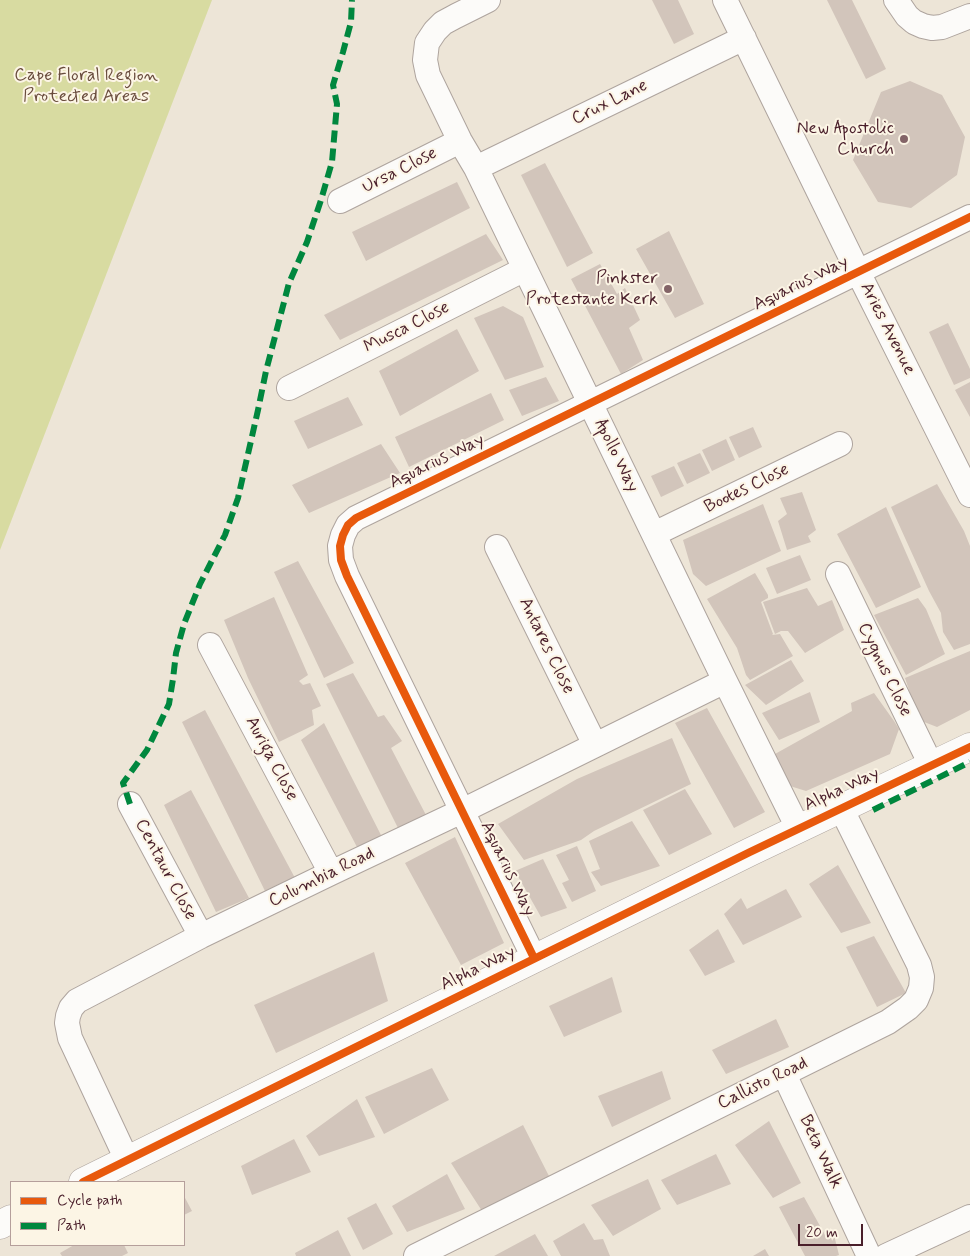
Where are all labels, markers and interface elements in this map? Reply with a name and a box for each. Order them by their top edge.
park label: Cape Floral Region Protected Areas [14,65,158,108]
street label: Crux Lane [569,75,651,131]
place label: New Apostolic Church [797,118,894,160]
marker: New Apostolic Church [898,133,910,145]
street label: Ursa Close [359,143,441,199]
street label: Aquarius Way [750,252,852,316]
place label: Pinkster Protestante Kerk [526,268,658,310]
street label: Aries Avenue [855,279,919,379]
marker: Pinkster Protestante Kerk [662,283,674,295]
street label: Musca Close [361,297,453,359]
street label: Apollo Way [589,416,643,496]
street label: Aquarius Way [386,430,488,494]
street label: Bootes Close [701,459,793,519]
street label: Antares Close [513,594,579,698]
street label: Cygnus Close [852,620,916,720]
street label: Auriga Close [240,713,302,805]
street label: Alpha Way [801,763,883,817]
street label: Centaur Close [129,816,201,924]
street label: Aquarius Way [475,818,539,920]
street label: Columbia Road [266,843,378,913]
street label: Alpha Way [437,942,519,996]
street label: Callisto Road [714,1053,812,1115]
street label: Beta Walk [794,1112,846,1192]
legend [10,1181,185,1246]
text: Cycle path [57,1191,122,1211]
scale bar [800,1214,865,1246]
text: Path [57,1216,86,1236]
text: 20 m [806,1223,838,1243]

